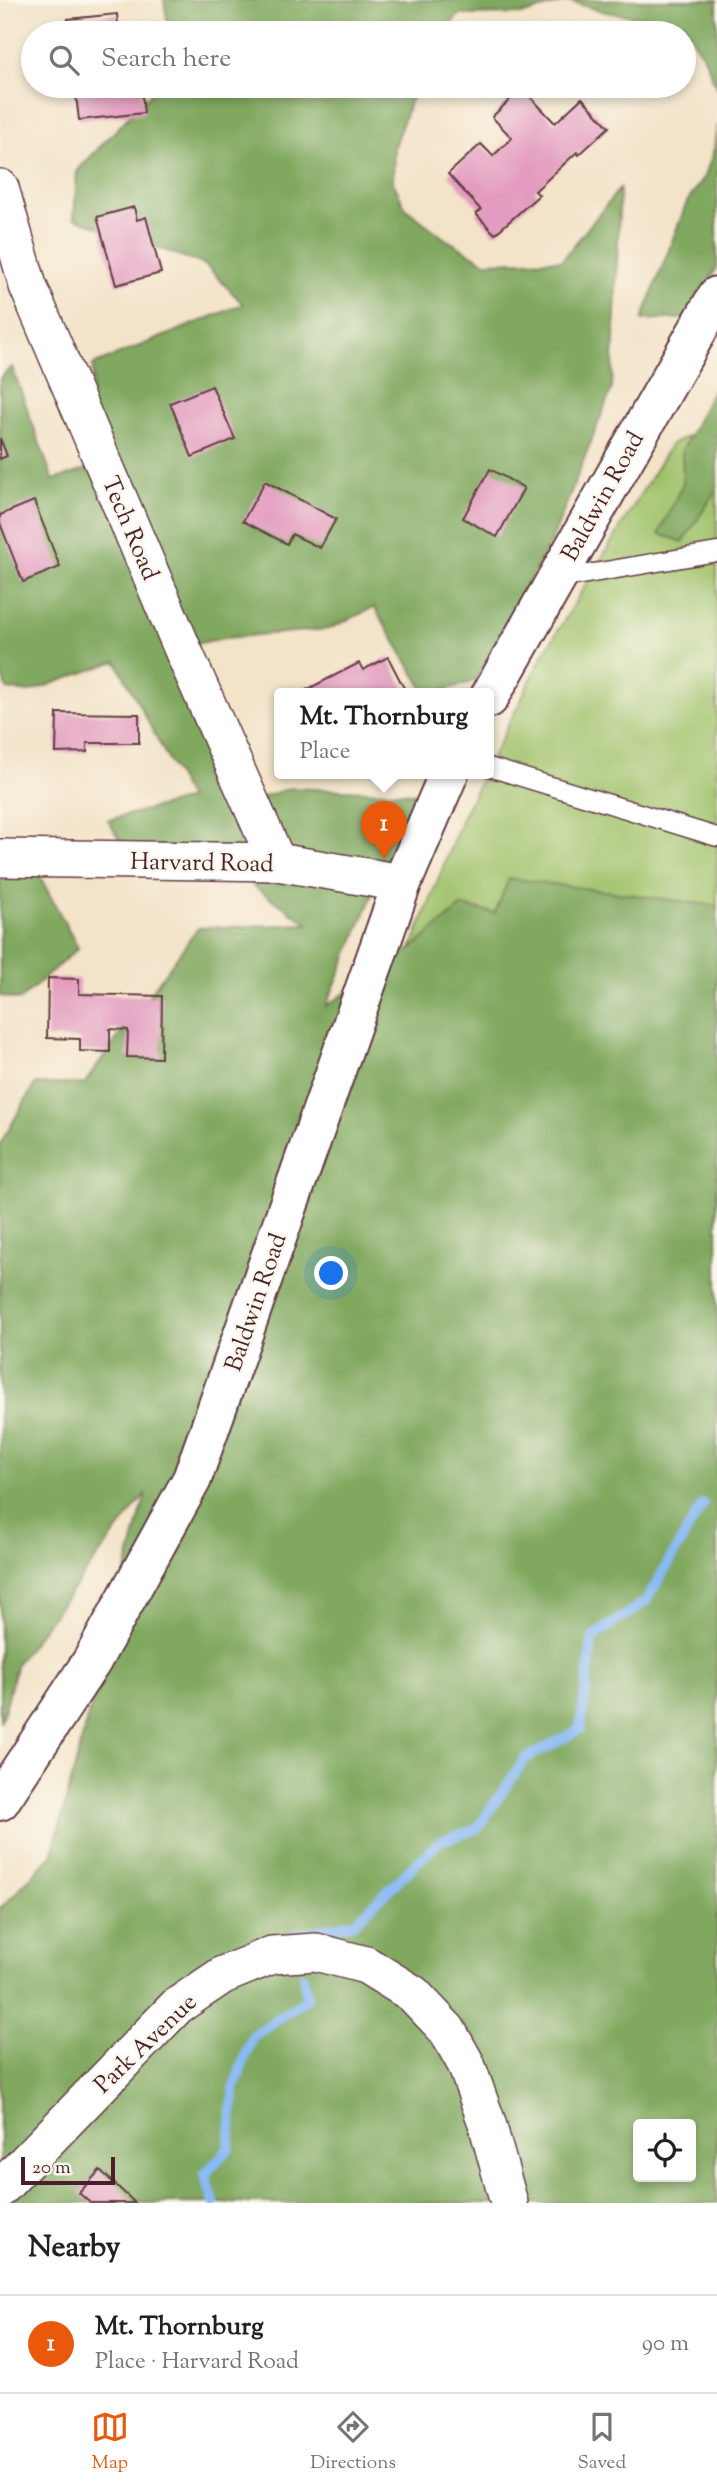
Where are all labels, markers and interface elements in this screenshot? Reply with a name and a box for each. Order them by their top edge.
search box [21,21,696,98]
icon: search [45,41,83,79]
text: Search here [101,41,231,78]
street label: Baldwin Road [554,425,654,568]
street label: Tech Road [92,472,166,586]
popup [274,688,494,779]
text: Mt. Thornburg [300,699,468,736]
text: Place [300,736,350,769]
pin: 1 [361,801,407,859]
street label: Harvard Road [130,846,274,882]
street label: Baldwin Road [217,1229,297,1376]
your location [314,1256,348,1290]
street label: Park Avenue [87,1987,205,2102]
map controls [633,2119,696,2182]
button: locate [633,2119,696,2182]
scale bar [21,2154,116,2186]
text: 20 m [32,2155,71,2182]
text: Nearby [28,2227,120,2270]
text: Mt. Thornburg [95,2309,264,2346]
text: 1 [47,2328,55,2361]
text: 90 m [642,2328,689,2361]
text: Place · Harvard Road [95,2346,299,2379]
tab: Map [91,2408,129,2477]
tab: Directions [310,2408,396,2477]
tab: Saved [577,2408,626,2477]

